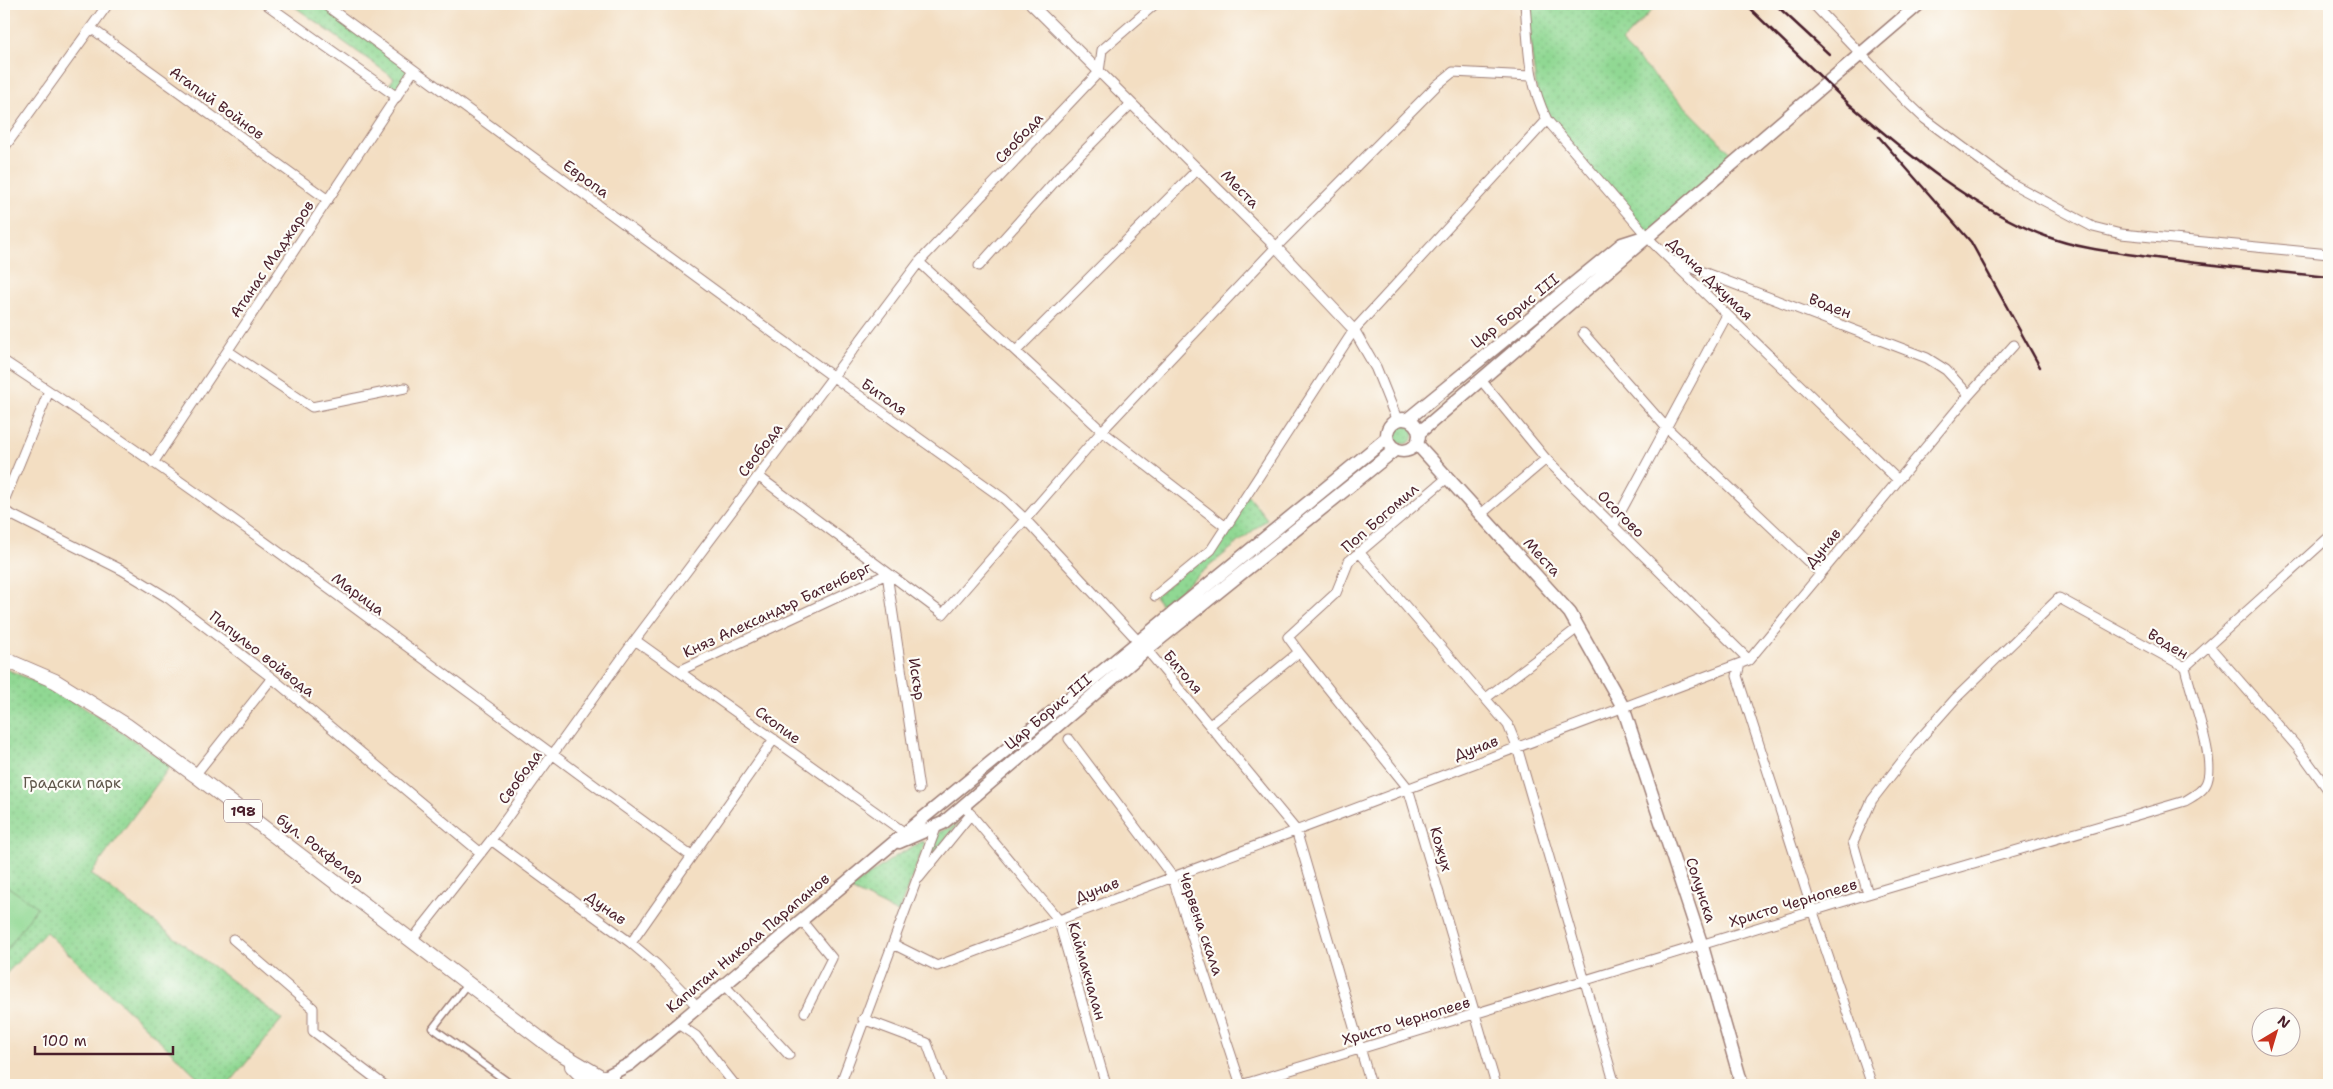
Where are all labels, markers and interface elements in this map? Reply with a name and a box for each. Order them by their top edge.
street label: Агапий Войнов [166,62,268,144]
street label: Свобода [990,108,1048,168]
street label: Европа [559,155,614,203]
street label: Места [1216,165,1264,213]
street label: Атанас Маджаров [225,196,319,321]
street label: Долна Джумая [1663,233,1757,325]
street label: Цар Борис III [1467,269,1563,353]
street label: Воден [1806,289,1854,323]
street label: Битоля [857,374,911,420]
street label: Свобода [733,419,787,481]
street label: Поп Богомил [1337,478,1423,557]
street label: Осогово [1593,486,1649,542]
street label: Дунав [1801,524,1845,572]
street label: Места [1519,533,1566,581]
street label: Княз Александър Батенберг [680,557,875,663]
street label: Марица [328,568,389,620]
street label: Папульо войвода [205,607,319,702]
street label: Воден [2144,624,2192,664]
street label: Битоля [1159,646,1207,698]
street label: Искър [904,656,930,702]
street label: Цар Борис III [1000,670,1096,754]
street label: Скопие [751,702,805,748]
street label: Дунав [1451,731,1501,765]
street label: Свобода [494,745,547,808]
park label: Градски парк [23,773,121,793]
road number: 198 [224,799,262,822]
street label: бул. Рокфелер [272,809,368,889]
street label: Кожух [1425,824,1457,874]
street label: Солунска [1681,855,1721,926]
street label: Капитан Никола Парапанов [662,869,834,1017]
street label: Червена скала [1174,870,1228,979]
street label: Дунав [1072,872,1122,908]
street label: Христо Чернопеев [1727,874,1860,932]
street label: Дунав [582,886,630,930]
street label: Каймакчалан [1063,920,1111,1022]
street label: Христо Чернопеев [1340,992,1473,1050]
north arrow [2250,1006,2300,1056]
text: N [2274,1011,2294,1032]
scale bar [35,1024,172,1056]
text: 100 m [42,1031,87,1051]

